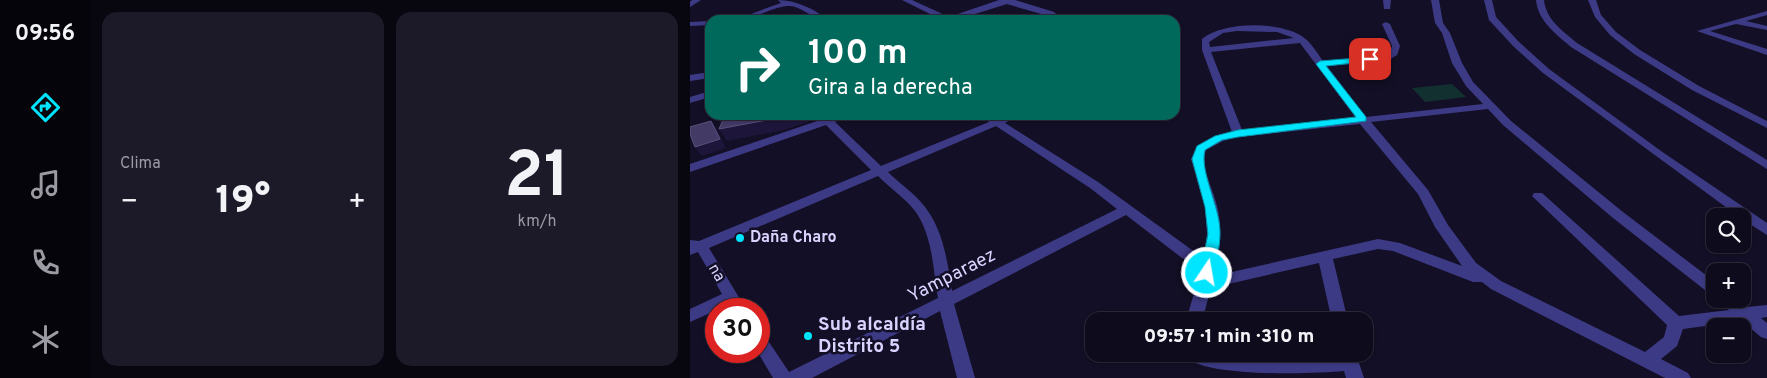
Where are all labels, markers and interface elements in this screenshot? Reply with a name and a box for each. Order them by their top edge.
text: 09:56 [15,21,75,48]
text: 100 m [808,32,908,76]
icon: right [725,35,790,100]
pin [1349,38,1391,80]
icon: arrive [1356,45,1384,73]
text: Gira a la derecha [808,75,973,102]
icon: directions [28,90,63,125]
text: 21 [504,138,570,220]
text: Clima [120,154,161,174]
icon: music [28,167,63,202]
text: 19° [215,178,271,227]
text: − [120,185,138,221]
text: + [348,185,366,221]
map controls [1706,208,1751,363]
button: search [1706,208,1751,253]
text: km/h [518,212,556,232]
place label: Daña Charo [750,228,837,248]
marker: Daña Charo [734,232,746,244]
street label: Yamparaez [904,244,1000,308]
icon: phone [28,245,63,280]
position arrow [1180,246,1232,298]
street label: na [703,260,729,286]
button: + [1706,263,1751,308]
speed limit sign: 30 [705,298,770,363]
place label: Sub alcaldía Distrito 5 [818,313,926,359]
button: − [1706,318,1751,363]
icon: climate [28,322,63,357]
text: 09:57 · 1 min · 310 m [1144,325,1314,349]
marker: Sub alcaldía Distrito 5 [802,330,814,342]

